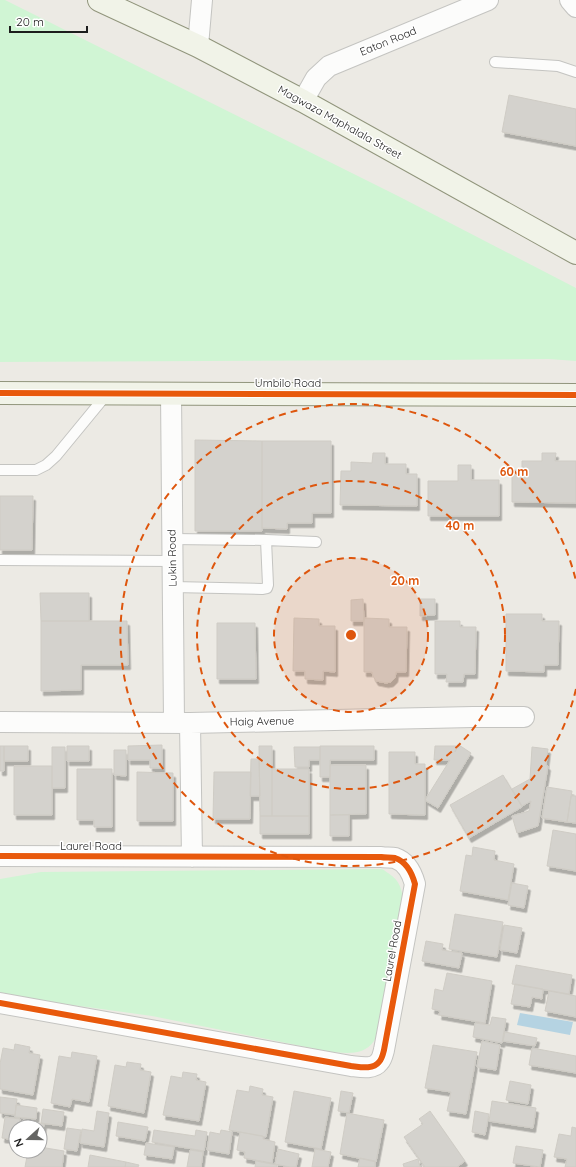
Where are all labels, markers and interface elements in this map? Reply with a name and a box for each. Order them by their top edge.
scale bar [10,8,87,34]
text: 20 m [16,14,44,29]
street label: Eaton Road [358,23,418,59]
street label: Magwaza Maphalala Street [276,82,405,162]
street label: Umbilo Road [255,376,321,390]
text: 60 m [500,464,528,479]
text: 40 m [446,518,474,533]
street label: Lukin Road [165,529,179,587]
text: 20 m [391,573,419,588]
centre of rings [344,628,358,642]
street label: Haig Avenue [230,713,294,729]
street label: Laurel Road [60,839,122,853]
street label: Laurel Road [380,919,404,983]
north arrow [8,1119,48,1159]
text: N [11,1136,27,1149]

